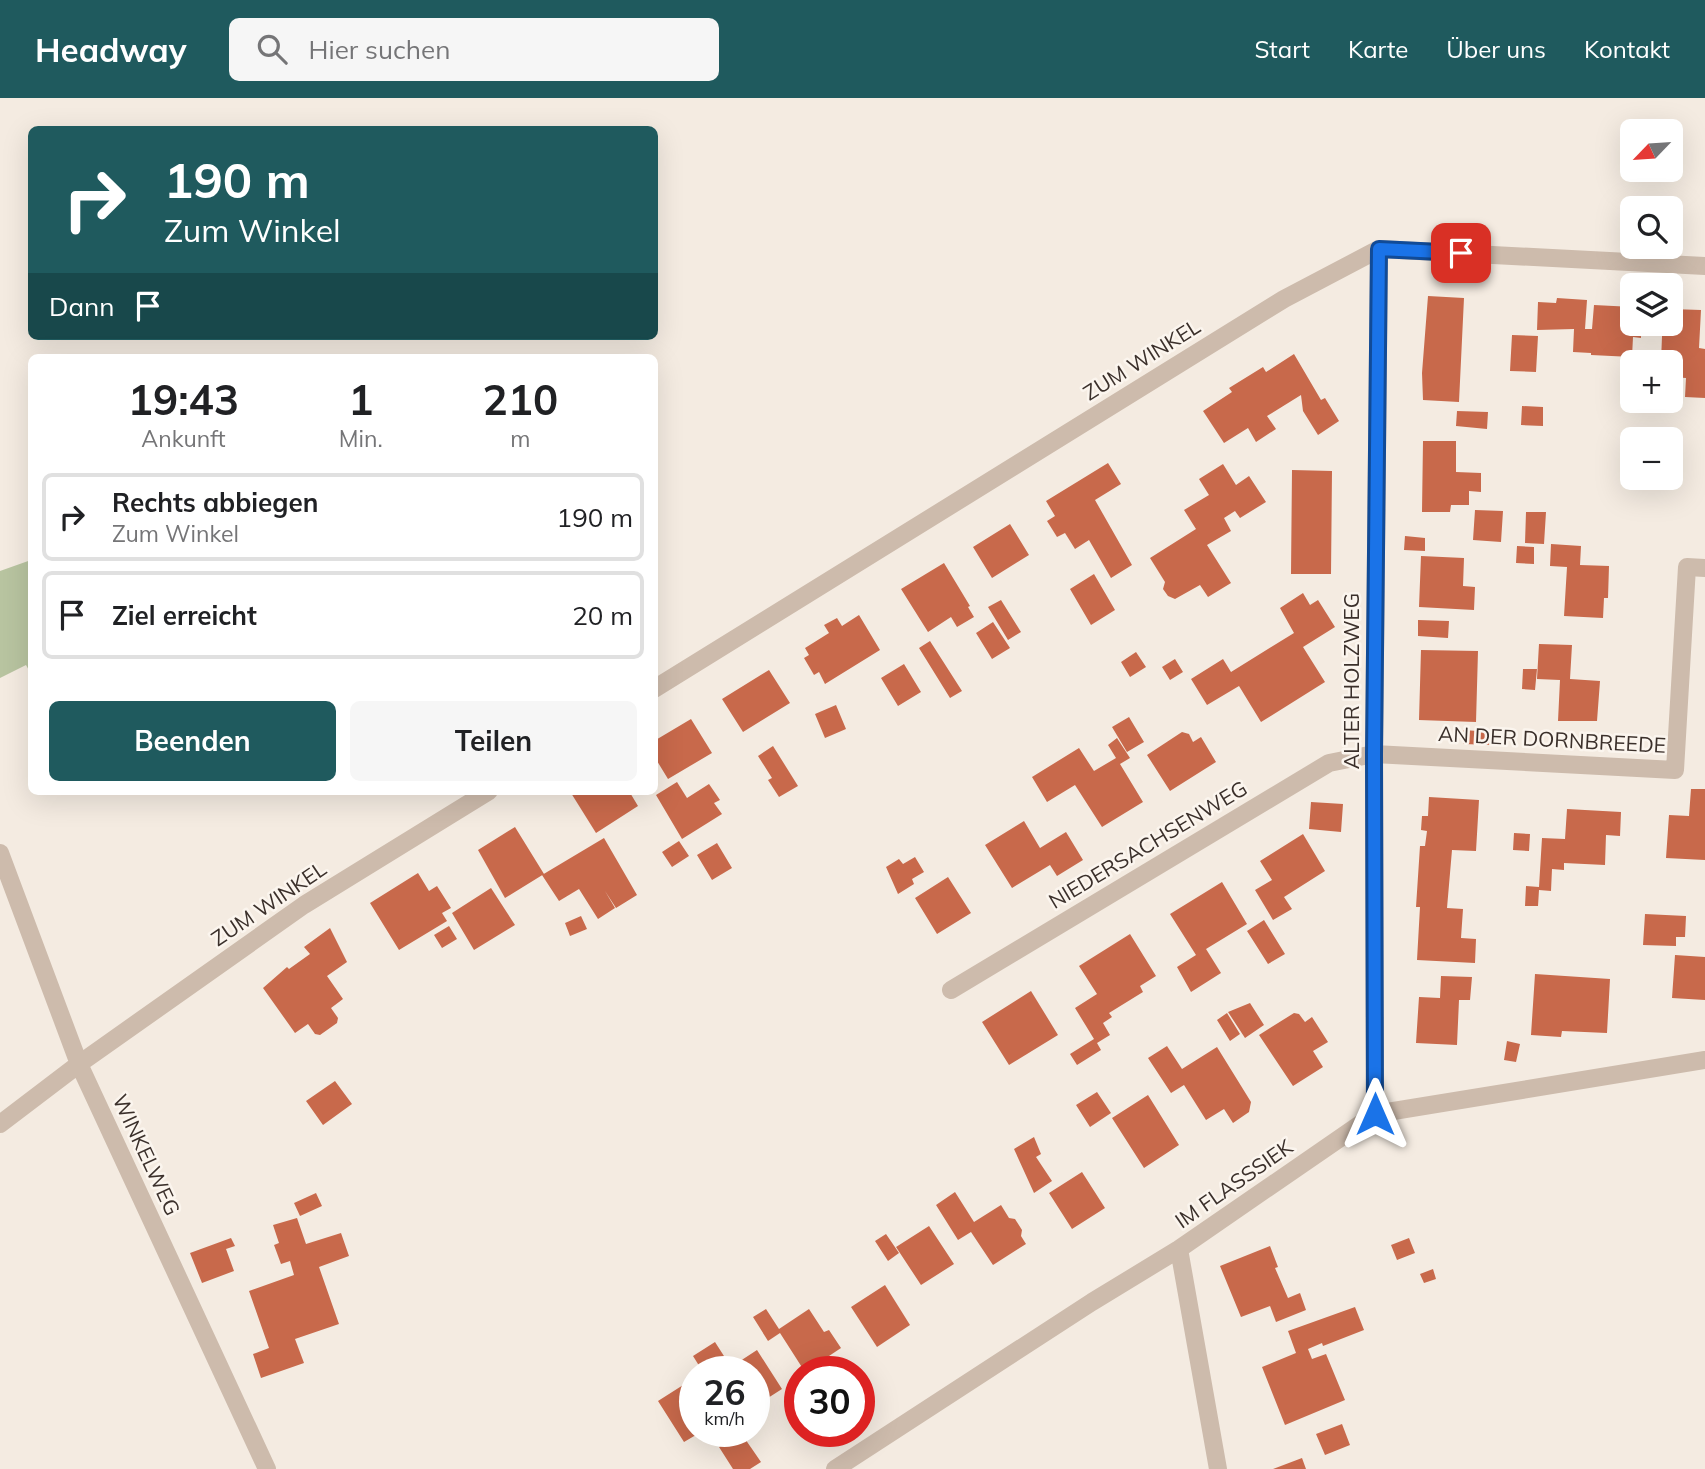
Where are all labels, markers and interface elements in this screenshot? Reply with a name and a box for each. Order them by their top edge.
search box [229,18,719,81]
text: Headway [35,29,187,70]
icon: search [253,30,291,68]
text: Hier suchen [309,33,450,66]
text: Start [1254,34,1310,64]
text: Karte [1348,34,1408,64]
text: Über uns [1446,34,1546,64]
text: Kontakt [1584,34,1670,64]
north arrow [1620,119,1684,182]
map controls [1620,119,1683,490]
text: 190 m [164,149,310,210]
icon: right [49,154,140,245]
button: search [1620,196,1683,259]
text: Zum Winkel [164,210,341,250]
pin [1431,223,1491,283]
icon: arrive [1442,234,1480,272]
button: layers [1620,273,1683,336]
icon: arrive [129,287,167,325]
text: Dann [49,290,115,323]
street label: ZUM WINKEL [1078,313,1205,405]
button: + [1620,350,1683,413]
text: 19:43 [128,373,239,426]
text: 1 [348,373,373,426]
text: 210 [483,373,558,426]
text: Ankunft [141,424,226,453]
text: Min. [339,424,383,453]
text: m [510,424,530,453]
button: − [1620,427,1683,490]
text: Rechts abbiegen [112,486,318,519]
icon: right [53,498,91,536]
text: 190 m [557,501,633,534]
text: Zum Winkel [112,519,239,548]
street label: ALTER HOLZWEG [1338,593,1364,769]
icon: arrive [53,596,91,634]
text: Ziel erreicht [112,599,257,632]
text: 20 m [572,599,633,632]
button: Beenden [49,701,336,781]
button: Teilen [350,701,637,781]
street label: AN DER DORNBREEDE [1437,720,1667,758]
street label: NIEDERSACHSENWEG [1044,775,1251,914]
street label: ZUM WINKEL [206,855,331,951]
position arrow [1338,1077,1412,1151]
street label: WINKELWEG [108,1090,186,1219]
street label: IM FLASSSIEK [1170,1133,1298,1233]
speed limit sign: 30 [784,1356,875,1447]
text: 26 [703,1370,746,1414]
text: km/h [704,1407,745,1430]

